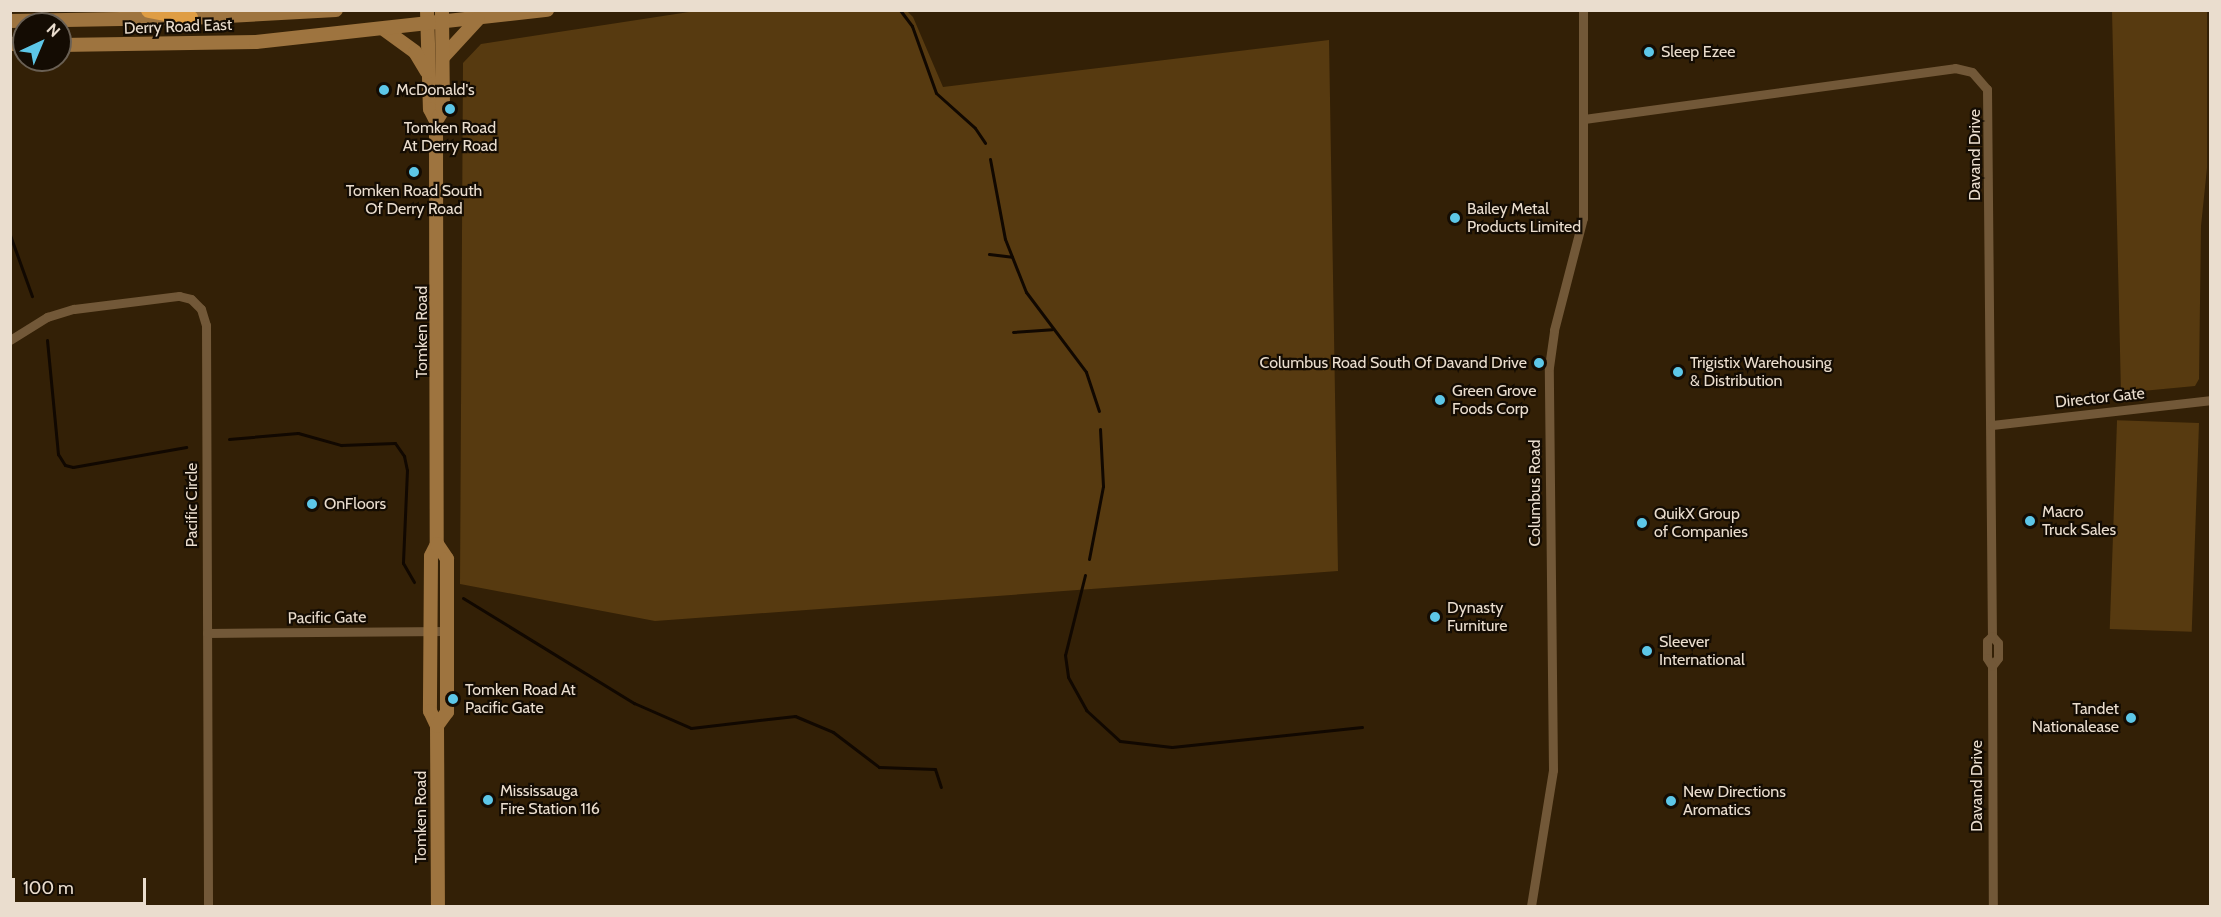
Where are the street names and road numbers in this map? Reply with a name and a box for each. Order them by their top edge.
street label: Derry Road East [124,16,232,38]
street label: Davand Drive [1965,109,1985,201]
street label: Tomken Road [412,286,432,378]
street label: Director Gate [2054,384,2146,412]
street label: Columbus Road [1525,440,1545,546]
street label: Pacific Circle [182,463,202,547]
street label: Pacific Gate [288,608,366,628]
street label: Davand Drive [1967,740,1987,832]
street label: Tomken Road [411,771,431,863]

